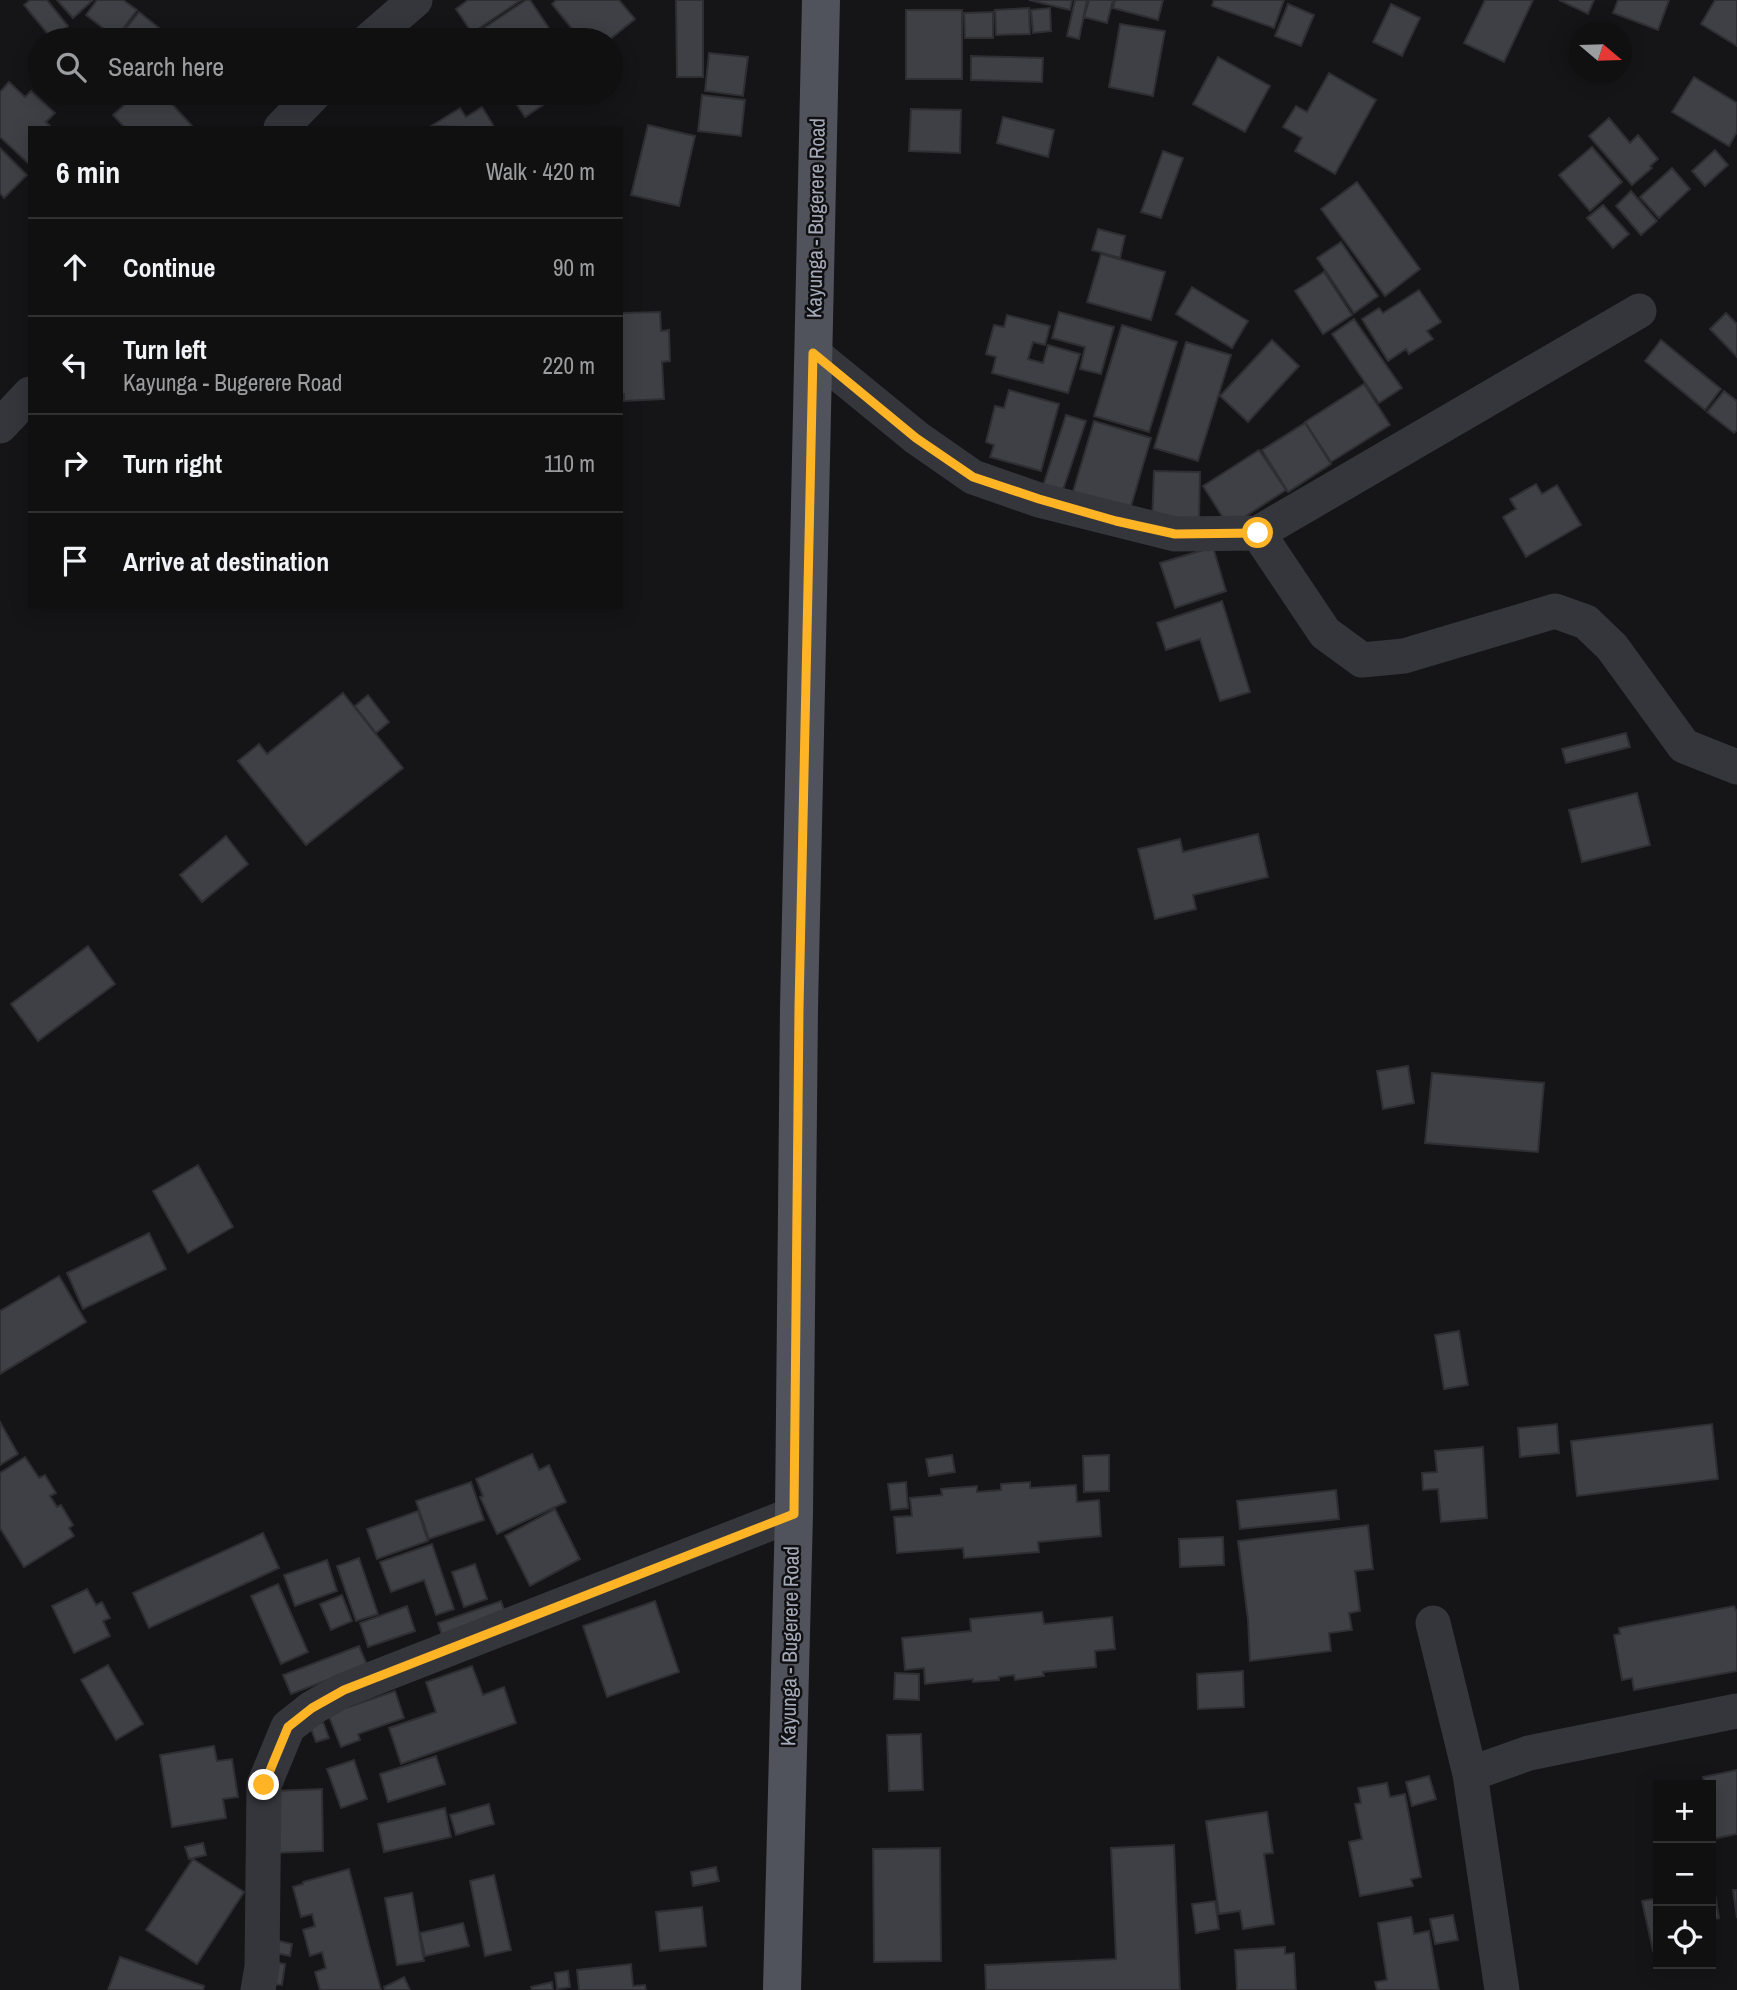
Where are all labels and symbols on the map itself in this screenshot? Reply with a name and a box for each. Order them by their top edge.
north arrow [1569,21,1632,84]
street label: Kayunga - Bugerere Road [799,118,832,318]
route start [1242,517,1273,548]
street label: Kayunga - Bugerere Road [773,1546,806,1746]
route end [248,1769,279,1800]

